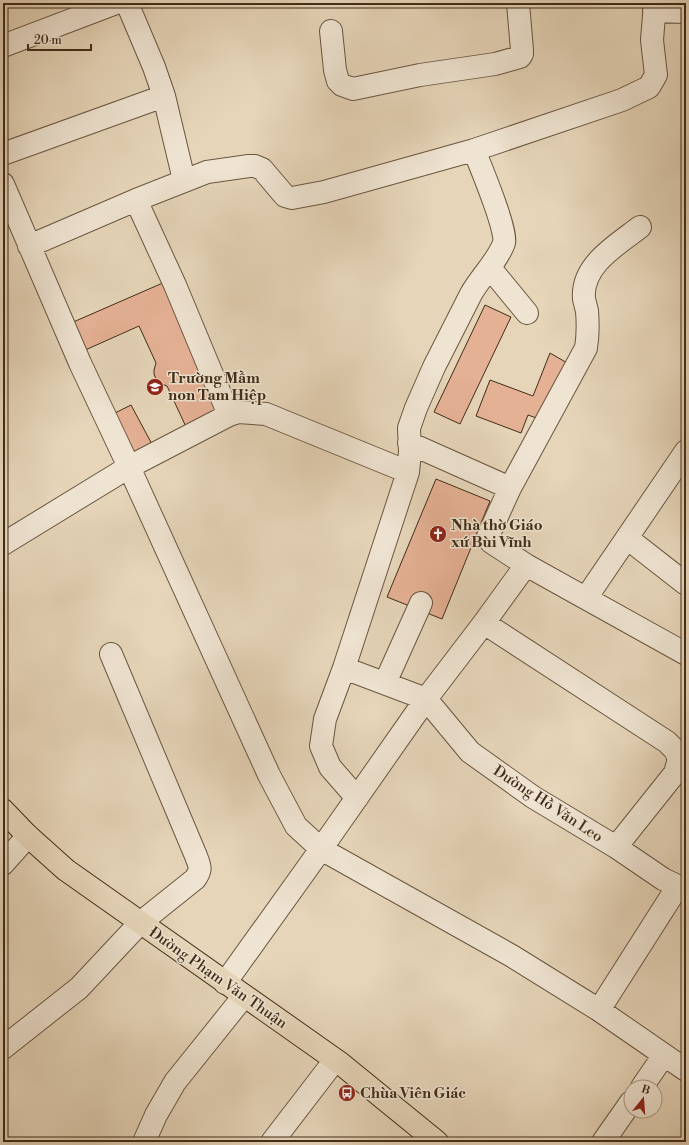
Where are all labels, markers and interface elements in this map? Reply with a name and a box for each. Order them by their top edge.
scale bar [28,26,91,52]
text: 20 m [34,33,62,48]
place label: Trường Mầm non Tam Hiệp [168,369,266,405]
school or university icon: Trường Mầm non Tam Hiệp [145,377,165,397]
place label: Nhà thờ Giáo xứ Bùi Vĩnh [451,516,543,552]
church icon: Nhà thờ Giáo xứ Bùi Vĩnh [428,524,448,544]
street label: Đường Hồ Văn Leo [490,761,606,847]
street label: Đường Phạm Văn Thuận [145,923,291,1033]
north arrow [623,1079,663,1119]
text: B [640,1082,652,1098]
bus stop icon: Chùa Viên Giác [337,1083,357,1103]
place label: Chùa Viên Giác [360,1084,466,1103]

